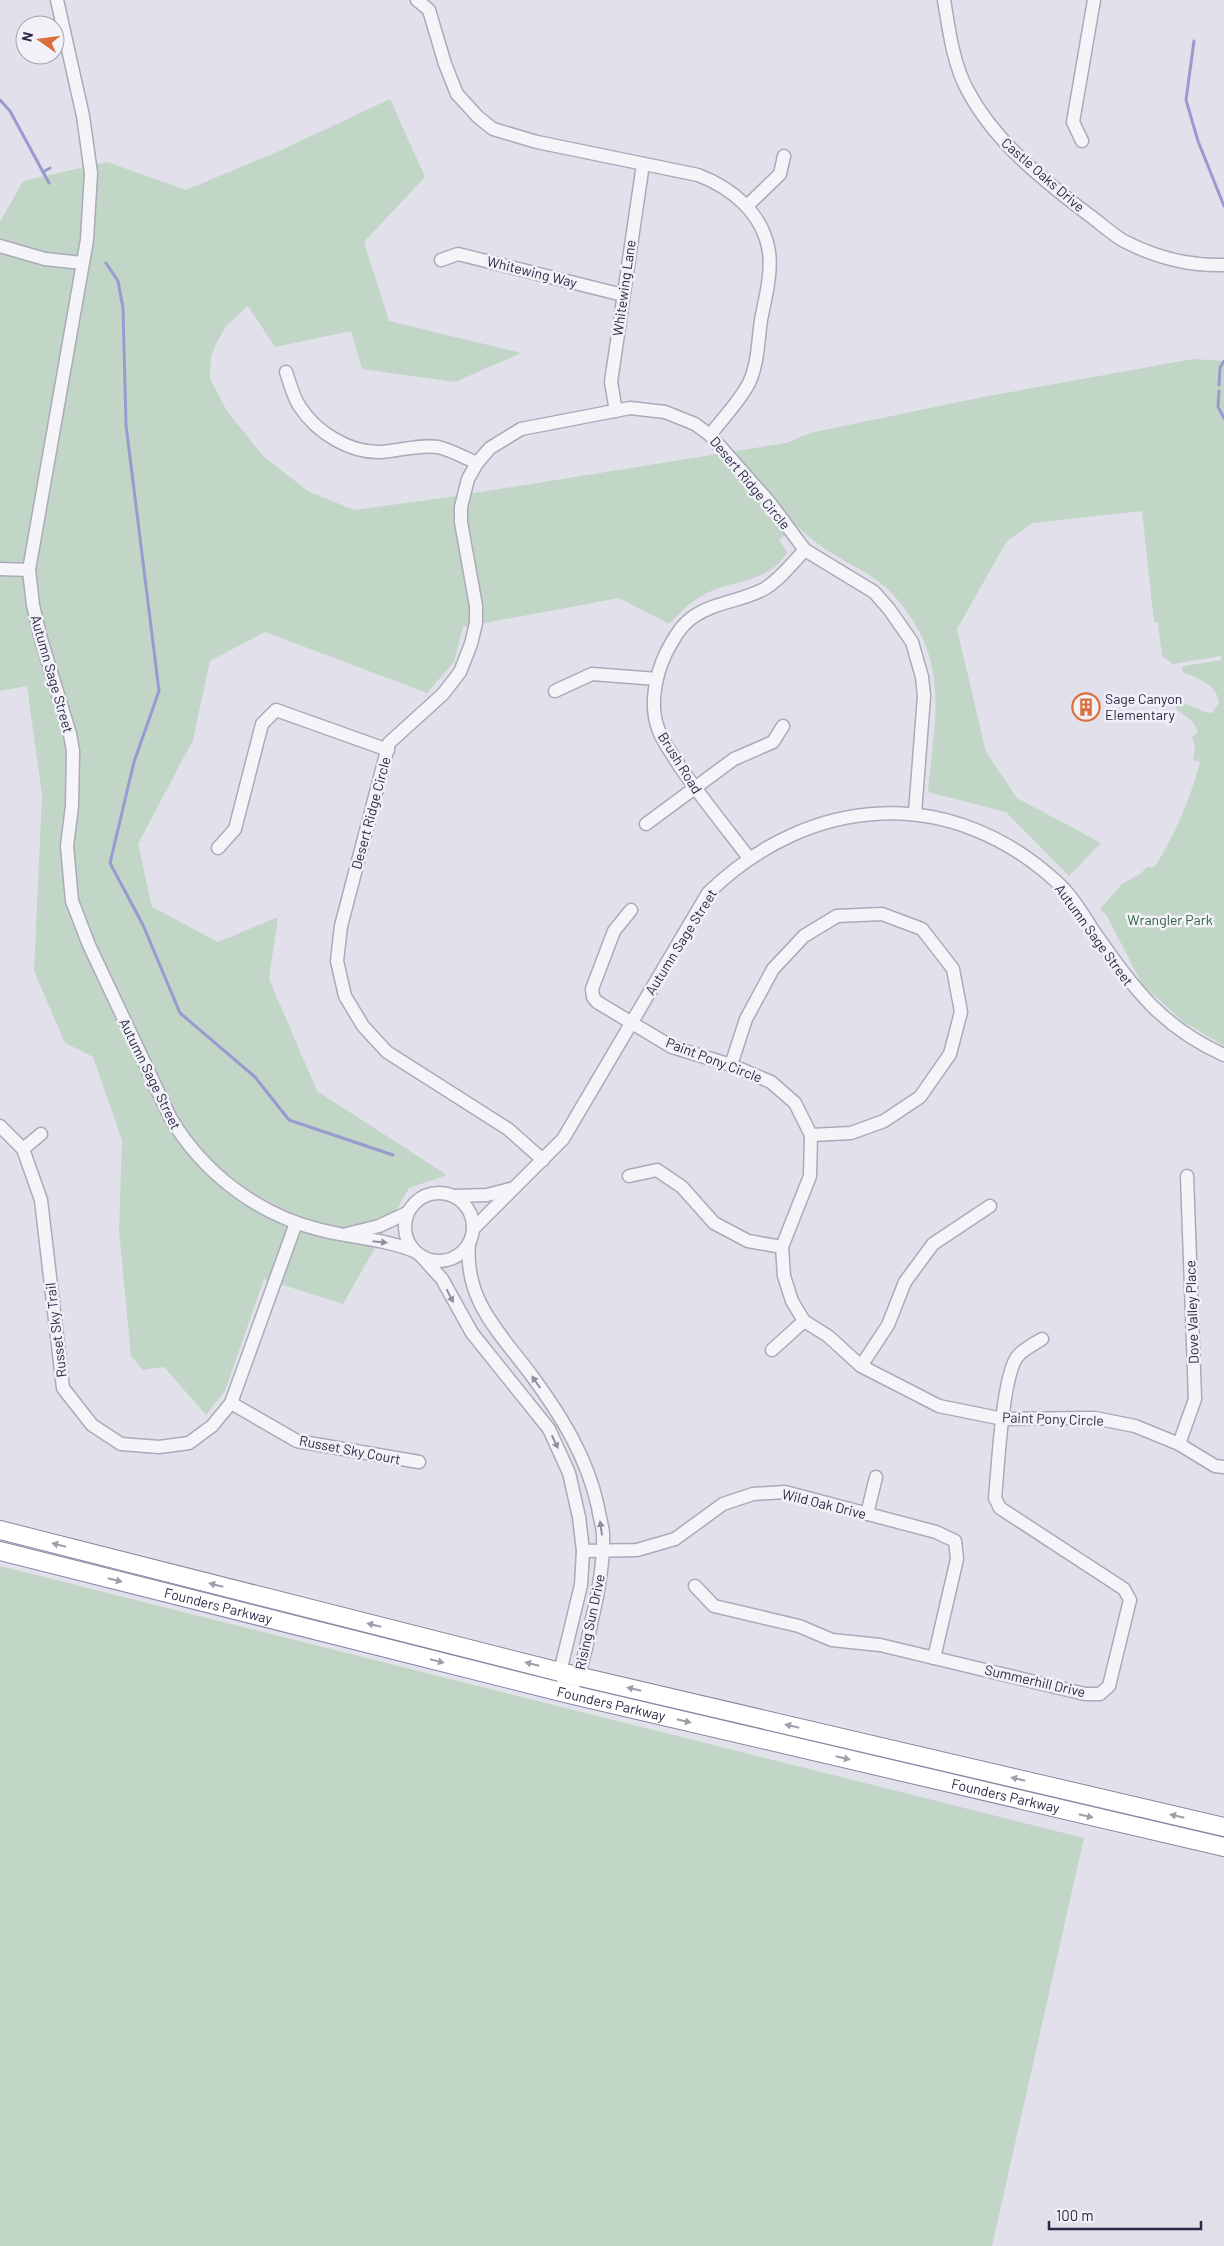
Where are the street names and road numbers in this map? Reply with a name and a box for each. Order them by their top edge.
street label: Castle Oaks Drive [998,134,1088,215]
street label: Whitewing Lane [608,239,639,337]
street label: Whitewing Way [485,252,579,291]
street label: Desert Ridge Circle [707,433,794,533]
street label: Autumn Sage Street [28,613,77,735]
street label: Brush Road [655,729,706,797]
street label: Desert Ridge Circle [347,755,394,871]
street label: Autumn Sage Street [1052,880,1137,989]
street label: Autumn Sage Street [641,886,720,998]
street label: Autumn Sage Street [116,1015,185,1132]
street label: Paint Pony Circle [664,1033,765,1086]
street label: Dove Valley Place [1181,1260,1202,1364]
street label: Russet Sky Trail [41,1282,70,1378]
street label: Paint Pony Circle [1002,1408,1104,1429]
street label: Russet Sky Court [298,1431,402,1468]
street label: Wild Oak Drive [780,1485,868,1522]
street label: Rising Sun Drive [571,1572,608,1671]
street label: Founders Parkway [163,1584,275,1627]
street label: Summerhill Drive [983,1661,1087,1700]
street label: Founders Parkway [555,1682,668,1724]
street label: Founders Parkway [950,1775,1062,1816]

